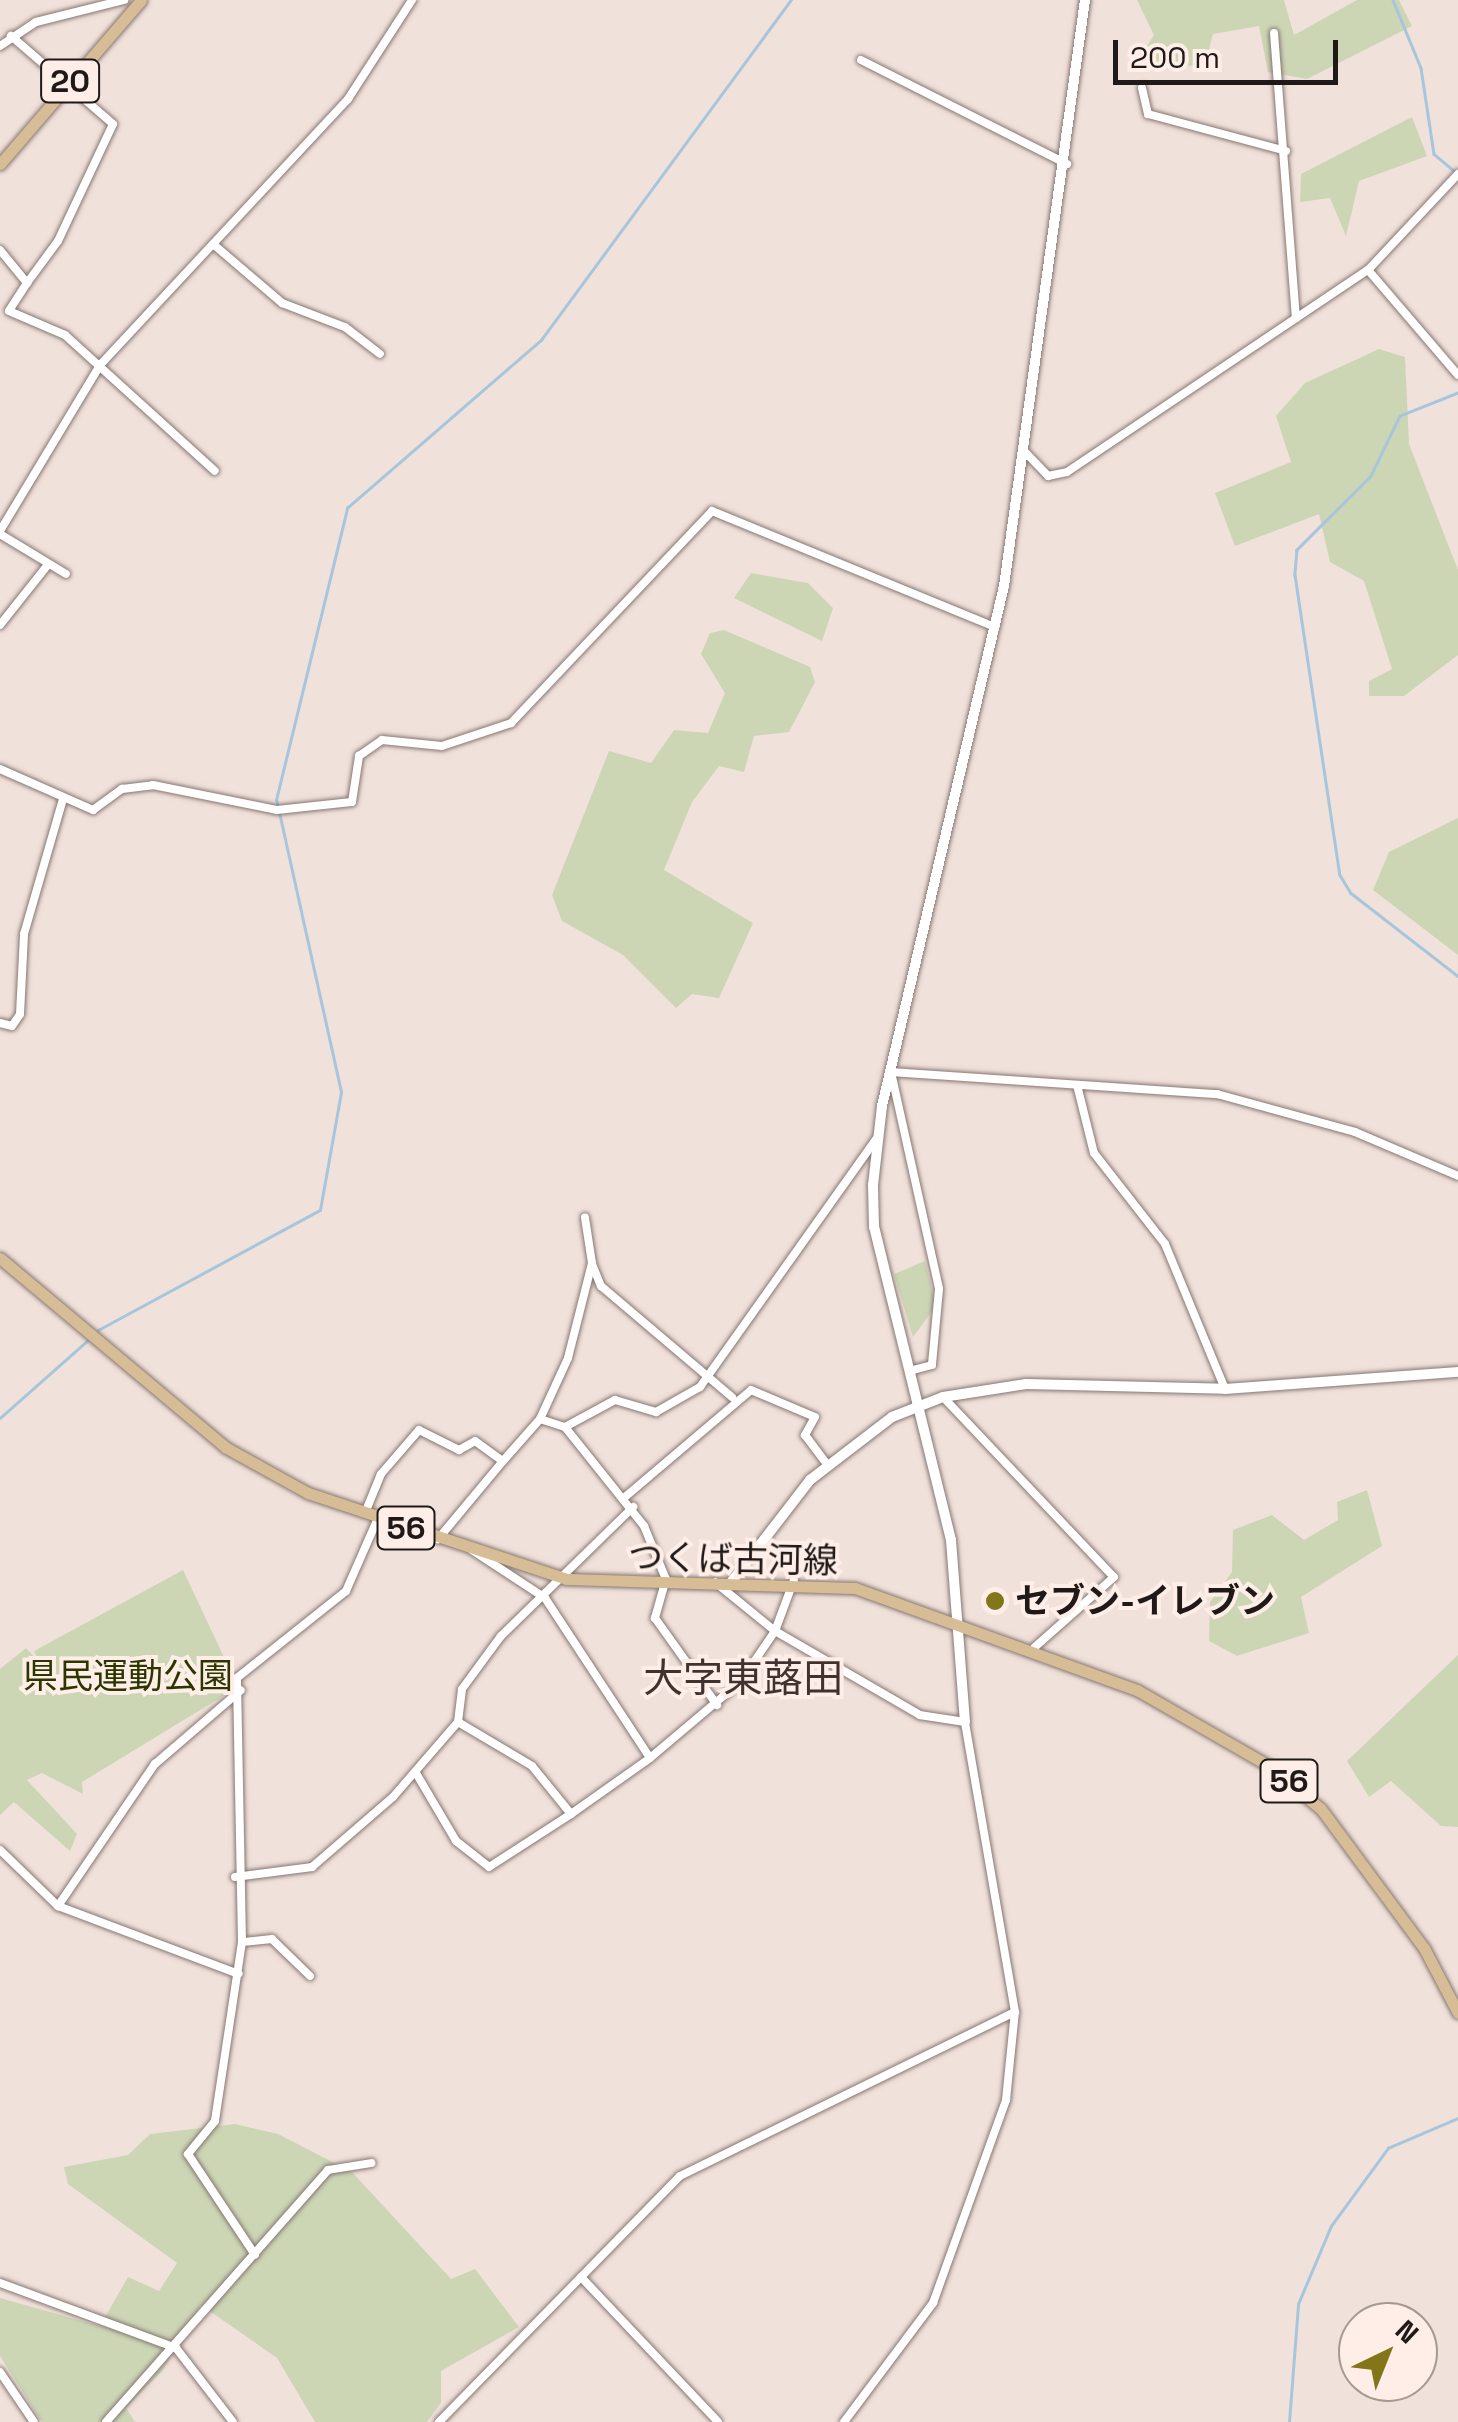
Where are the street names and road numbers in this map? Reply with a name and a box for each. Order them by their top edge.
road number: 20 [40,54,100,108]
road number: 56 [376,1501,436,1555]
street label: つくば古河線 [628,1536,838,1582]
road number: 56 [1259,1754,1319,1808]

